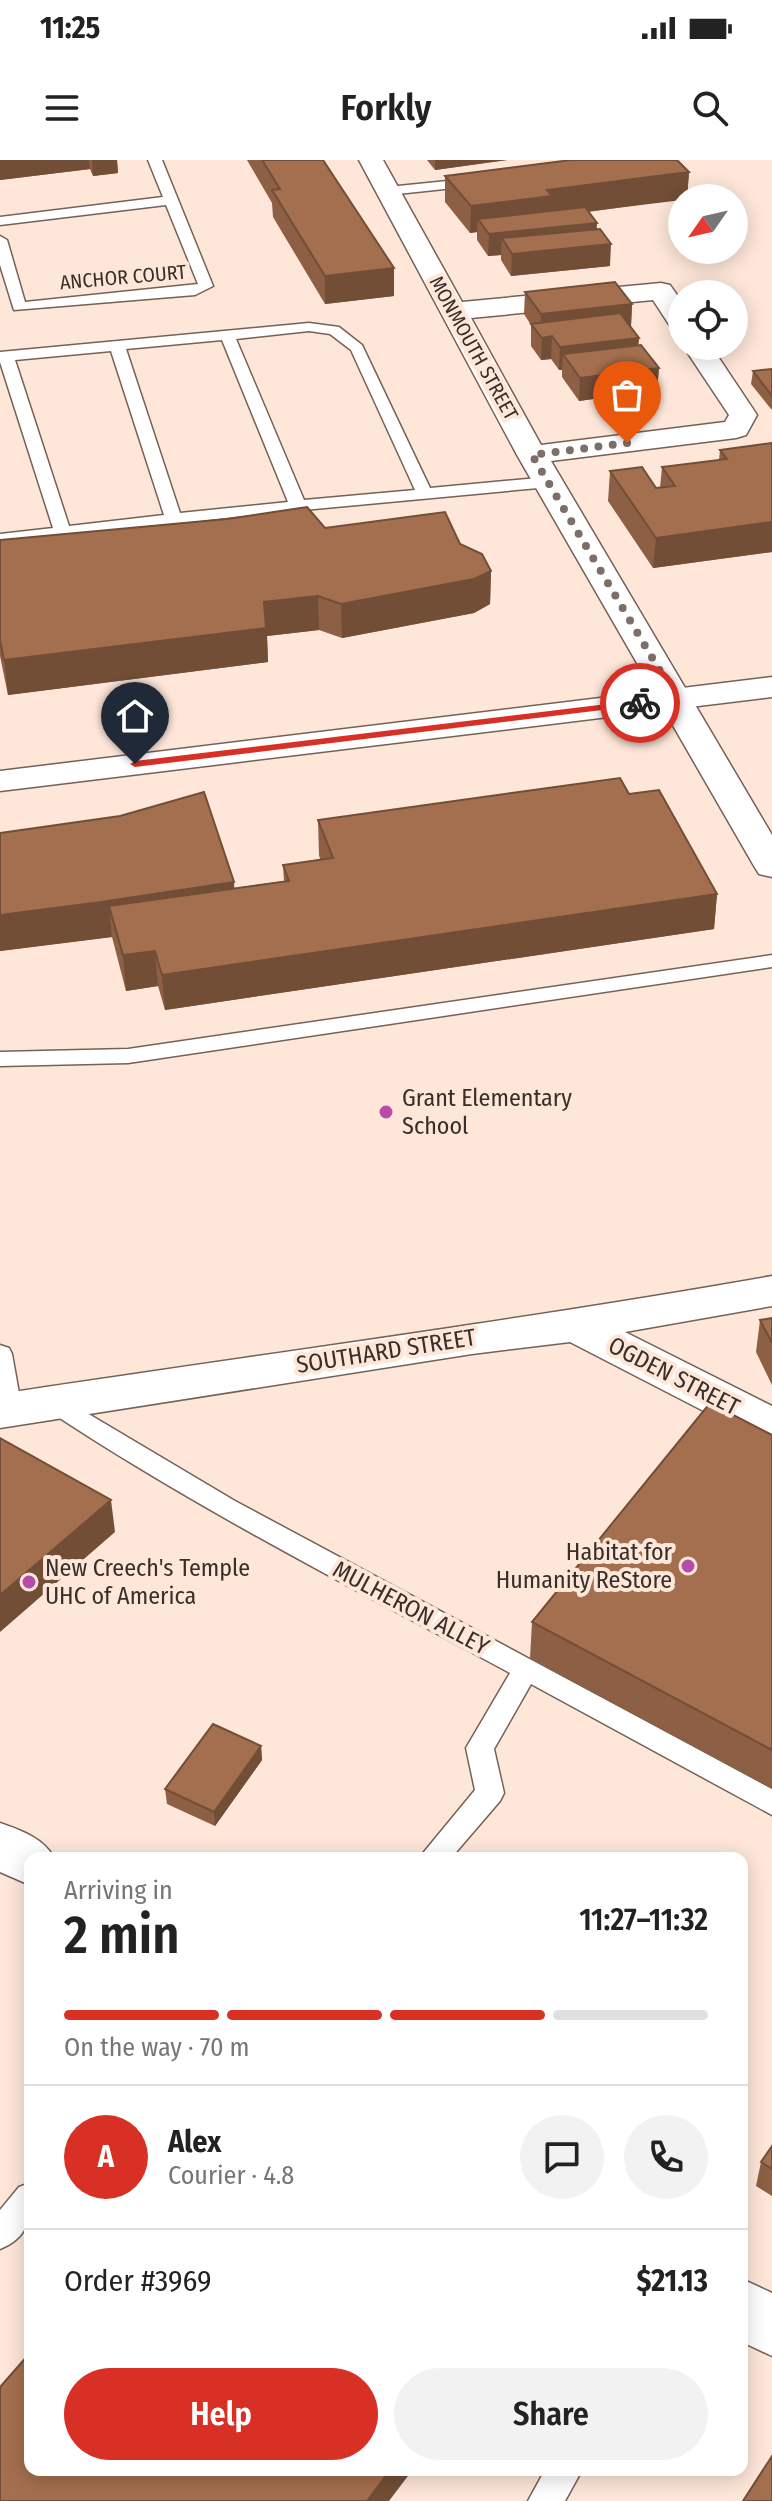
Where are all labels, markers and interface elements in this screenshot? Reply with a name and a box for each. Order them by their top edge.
text: 11:25 [40,10,100,46]
icon: menu [40,86,84,130]
text: Forkly [340,86,432,130]
icon: search [688,86,732,130]
north arrow [668,184,748,264]
map controls [668,184,748,360]
street label: ANCHOR COURT [59,259,188,294]
street label: MONMOUTH STREET [425,272,524,425]
button: locate [668,280,748,360]
pin [593,361,661,443]
icon: bag [605,373,649,417]
courier [600,663,680,743]
icon: bike [618,681,662,725]
pin [101,682,169,764]
icon: home [113,694,157,738]
place label: Grant Elementary School [402,1084,572,1140]
marker: Grant Elementary School [377,1103,395,1121]
street label: SOUTHARD STREET [294,1323,478,1379]
street label: OGDEN STREET [604,1331,744,1421]
place label: Habitat for Humanity ReStore [496,1538,673,1594]
place label: New Creech's Temple UHC of America [45,1554,250,1610]
street label: MULHERON ALLEY [328,1555,494,1661]
marker: Habitat for Humanity ReStore [679,1557,697,1575]
marker: New Creech's Temple UHC of America [20,1573,38,1591]
text: Arriving in [64,1875,173,1906]
text: 11:27–11:32 [579,1902,708,1938]
text: 2 min [64,1904,180,1967]
text: On the way · 70 m [64,2032,250,2063]
button: chat [520,2115,604,2199]
button: phone [624,2115,708,2199]
text: Alex [168,2124,221,2160]
text: A [98,2139,114,2175]
text: Courier · 4.8 [168,2160,294,2191]
text: Order #3969 [64,2263,212,2299]
text: $21.13 [637,2263,708,2299]
button: Help [64,2368,378,2460]
button: Share [394,2368,708,2460]

